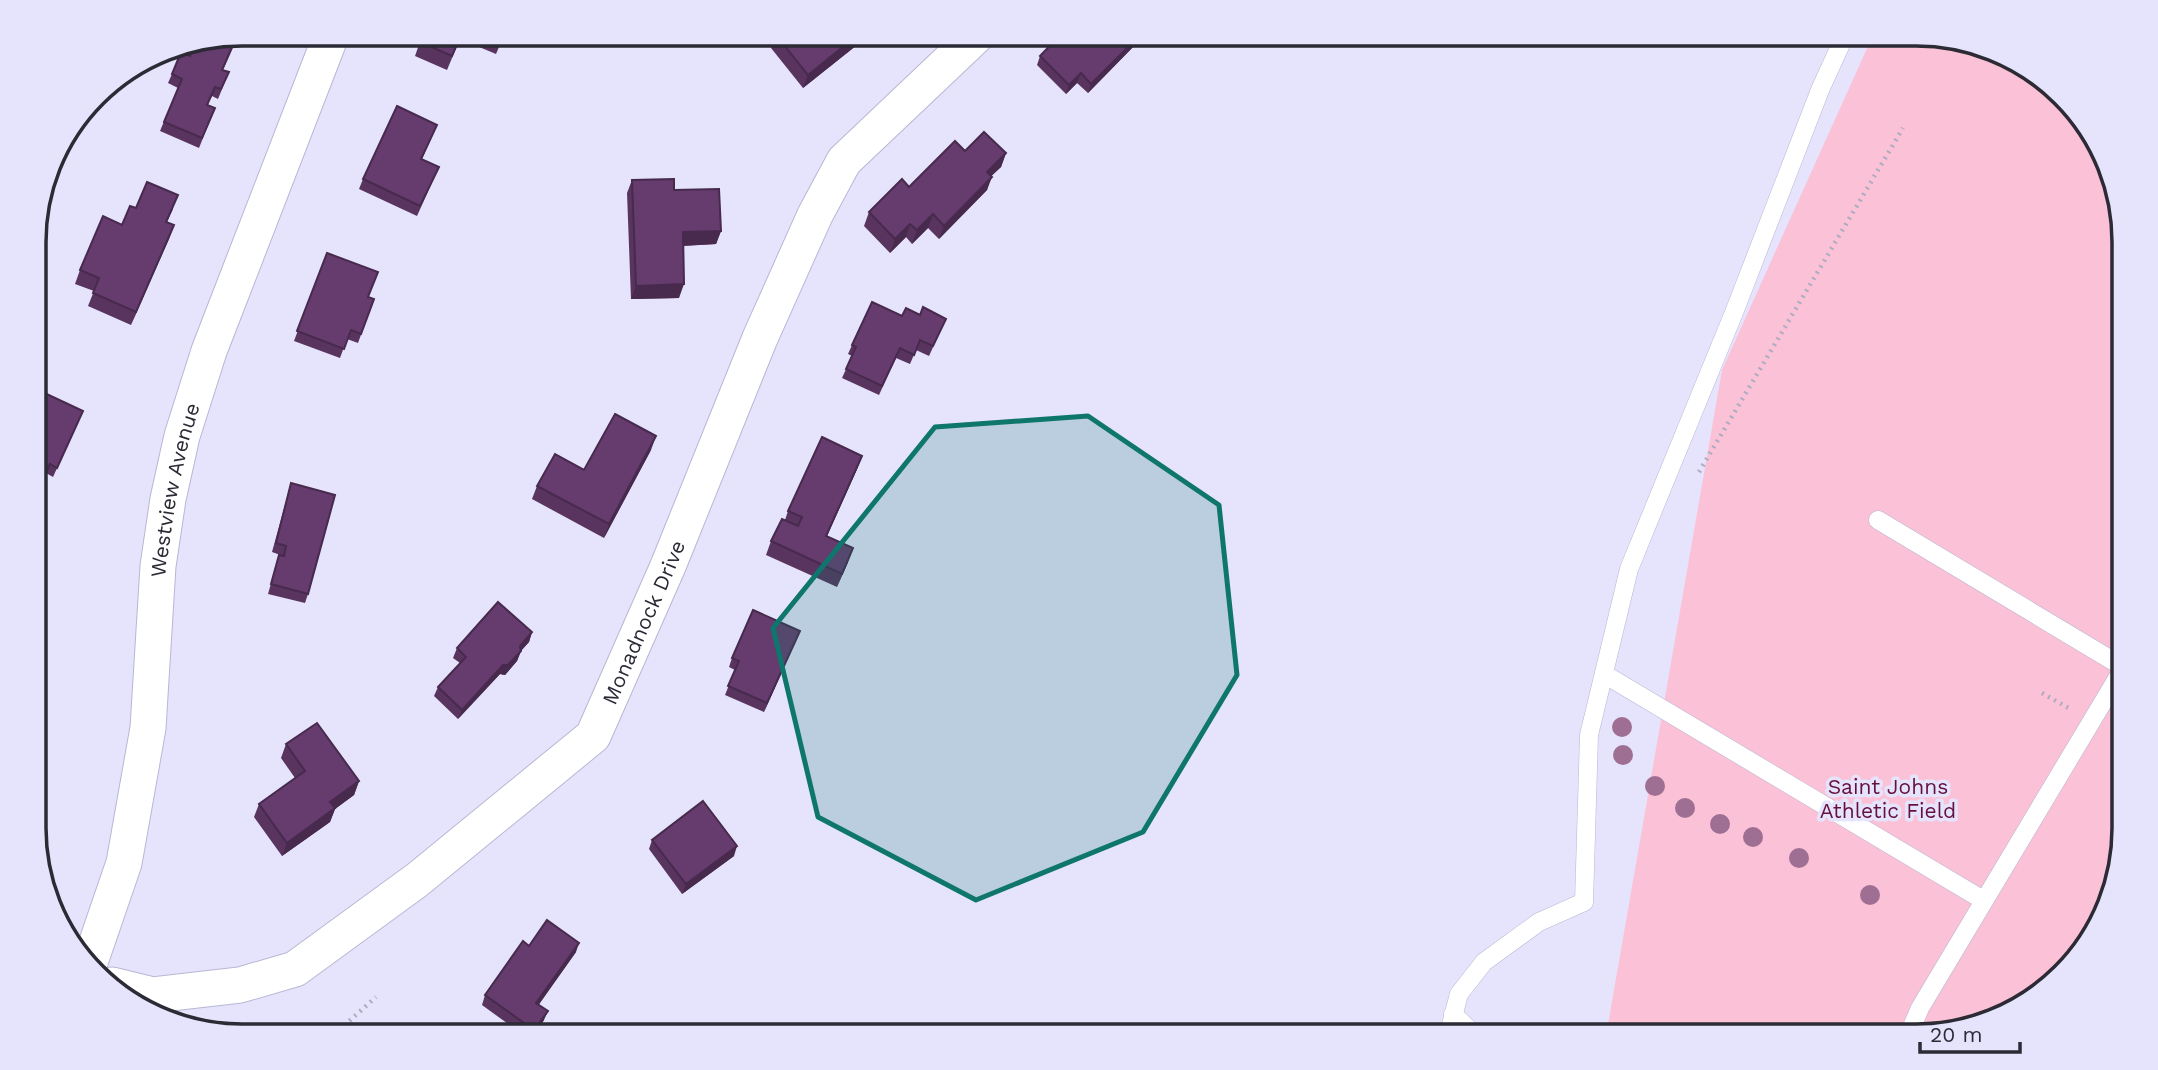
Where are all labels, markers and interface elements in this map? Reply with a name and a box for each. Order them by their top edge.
street label: Westview Avenue [145,400,204,578]
street label: Monadnock Drive [596,536,690,708]
park label: Saint Johns Athletic Field [1820,774,1956,823]
scale bar [1920,1010,2020,1054]
text: 20 m [1930,1022,1982,1047]

